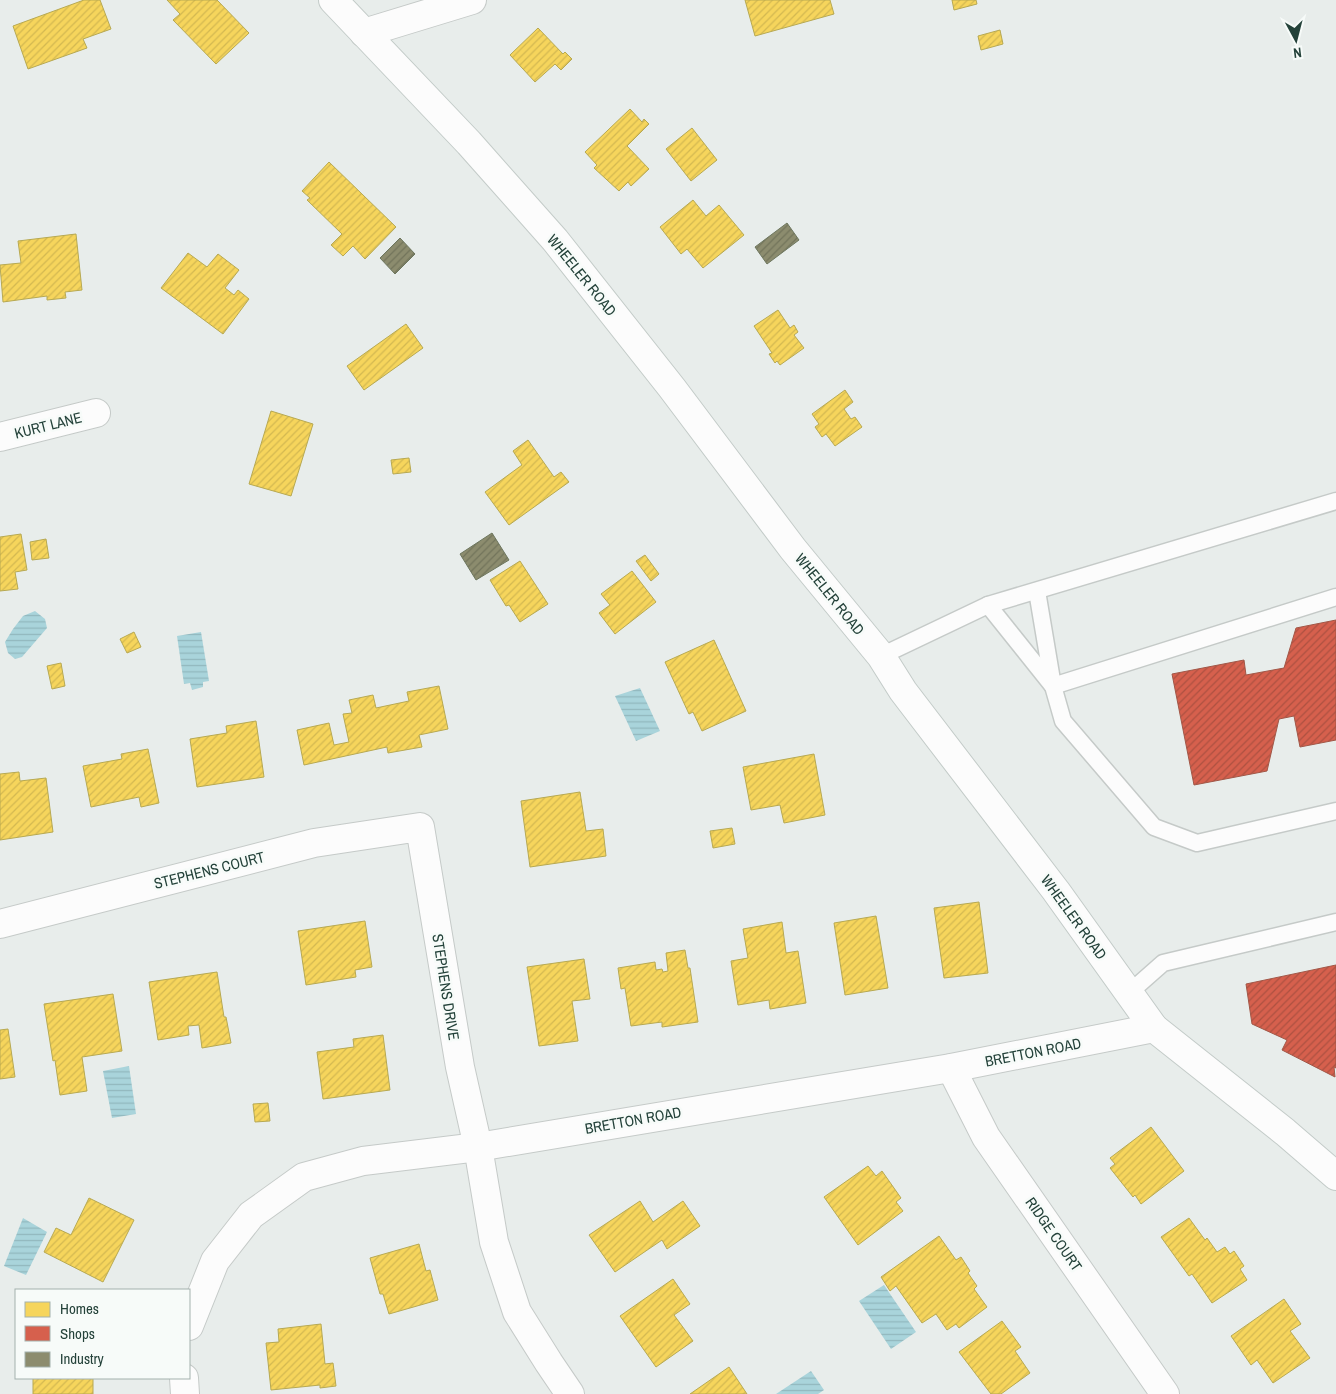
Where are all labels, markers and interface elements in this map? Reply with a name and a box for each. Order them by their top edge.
north arrow [1271,15,1321,65]
text: N [1292,43,1303,62]
street label: WHEELER ROAD [542,230,622,320]
street label: KURT LANE [12,407,84,443]
street label: WHEELER ROAD [790,549,870,639]
street label: STEPHENS COURT [152,846,267,894]
street label: WHEELER ROAD [1036,870,1112,964]
street label: STEPHENS DRIVE [427,932,465,1042]
street label: BRETTON ROAD [983,1032,1083,1072]
street label: BRETTON ROAD [583,1101,683,1139]
street label: RIDGE COURT [1021,1193,1088,1276]
legend [15,1289,190,1379]
text: Homes [60,1298,99,1319]
text: Shops [60,1323,95,1344]
text: Industry [60,1348,105,1369]

